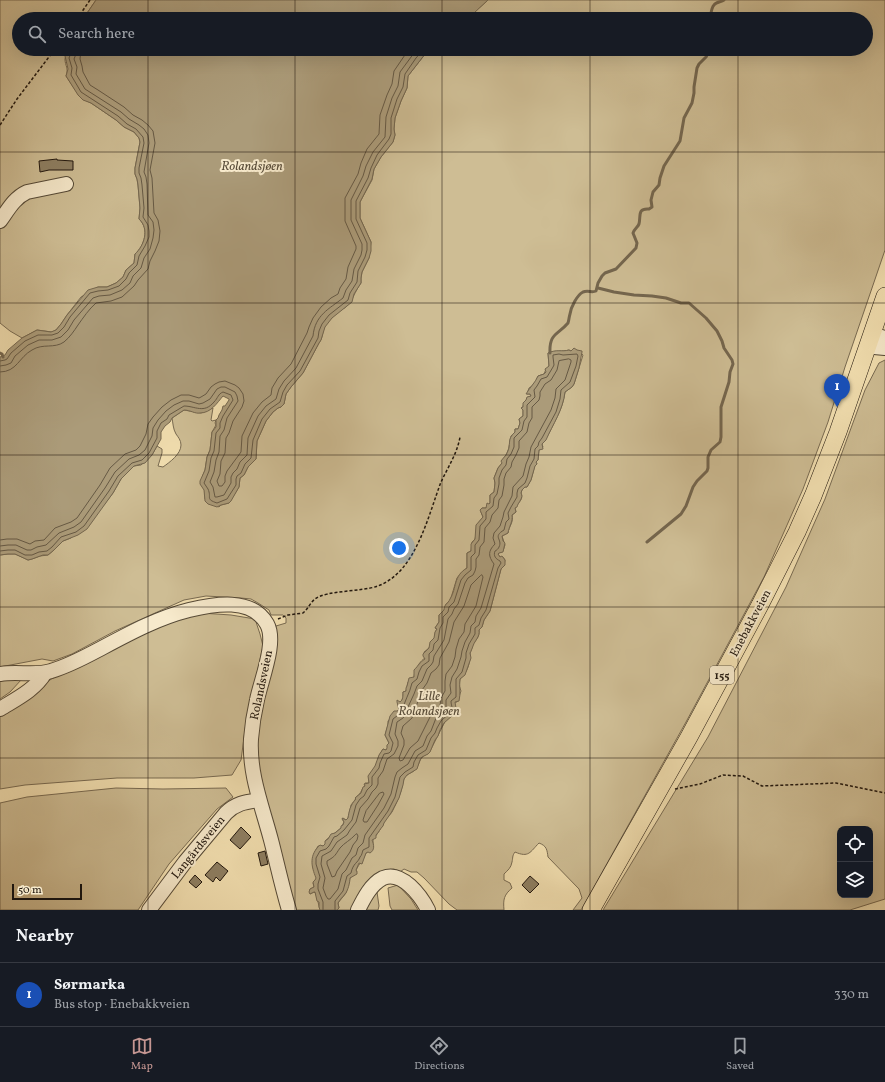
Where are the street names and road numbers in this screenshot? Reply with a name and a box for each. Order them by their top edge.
street label: Enebakkveien [726,587,775,660]
street label: Rolandsveien [247,649,277,722]
road number: 155 [710,666,734,684]
street label: Langårdsveien [168,813,229,883]

